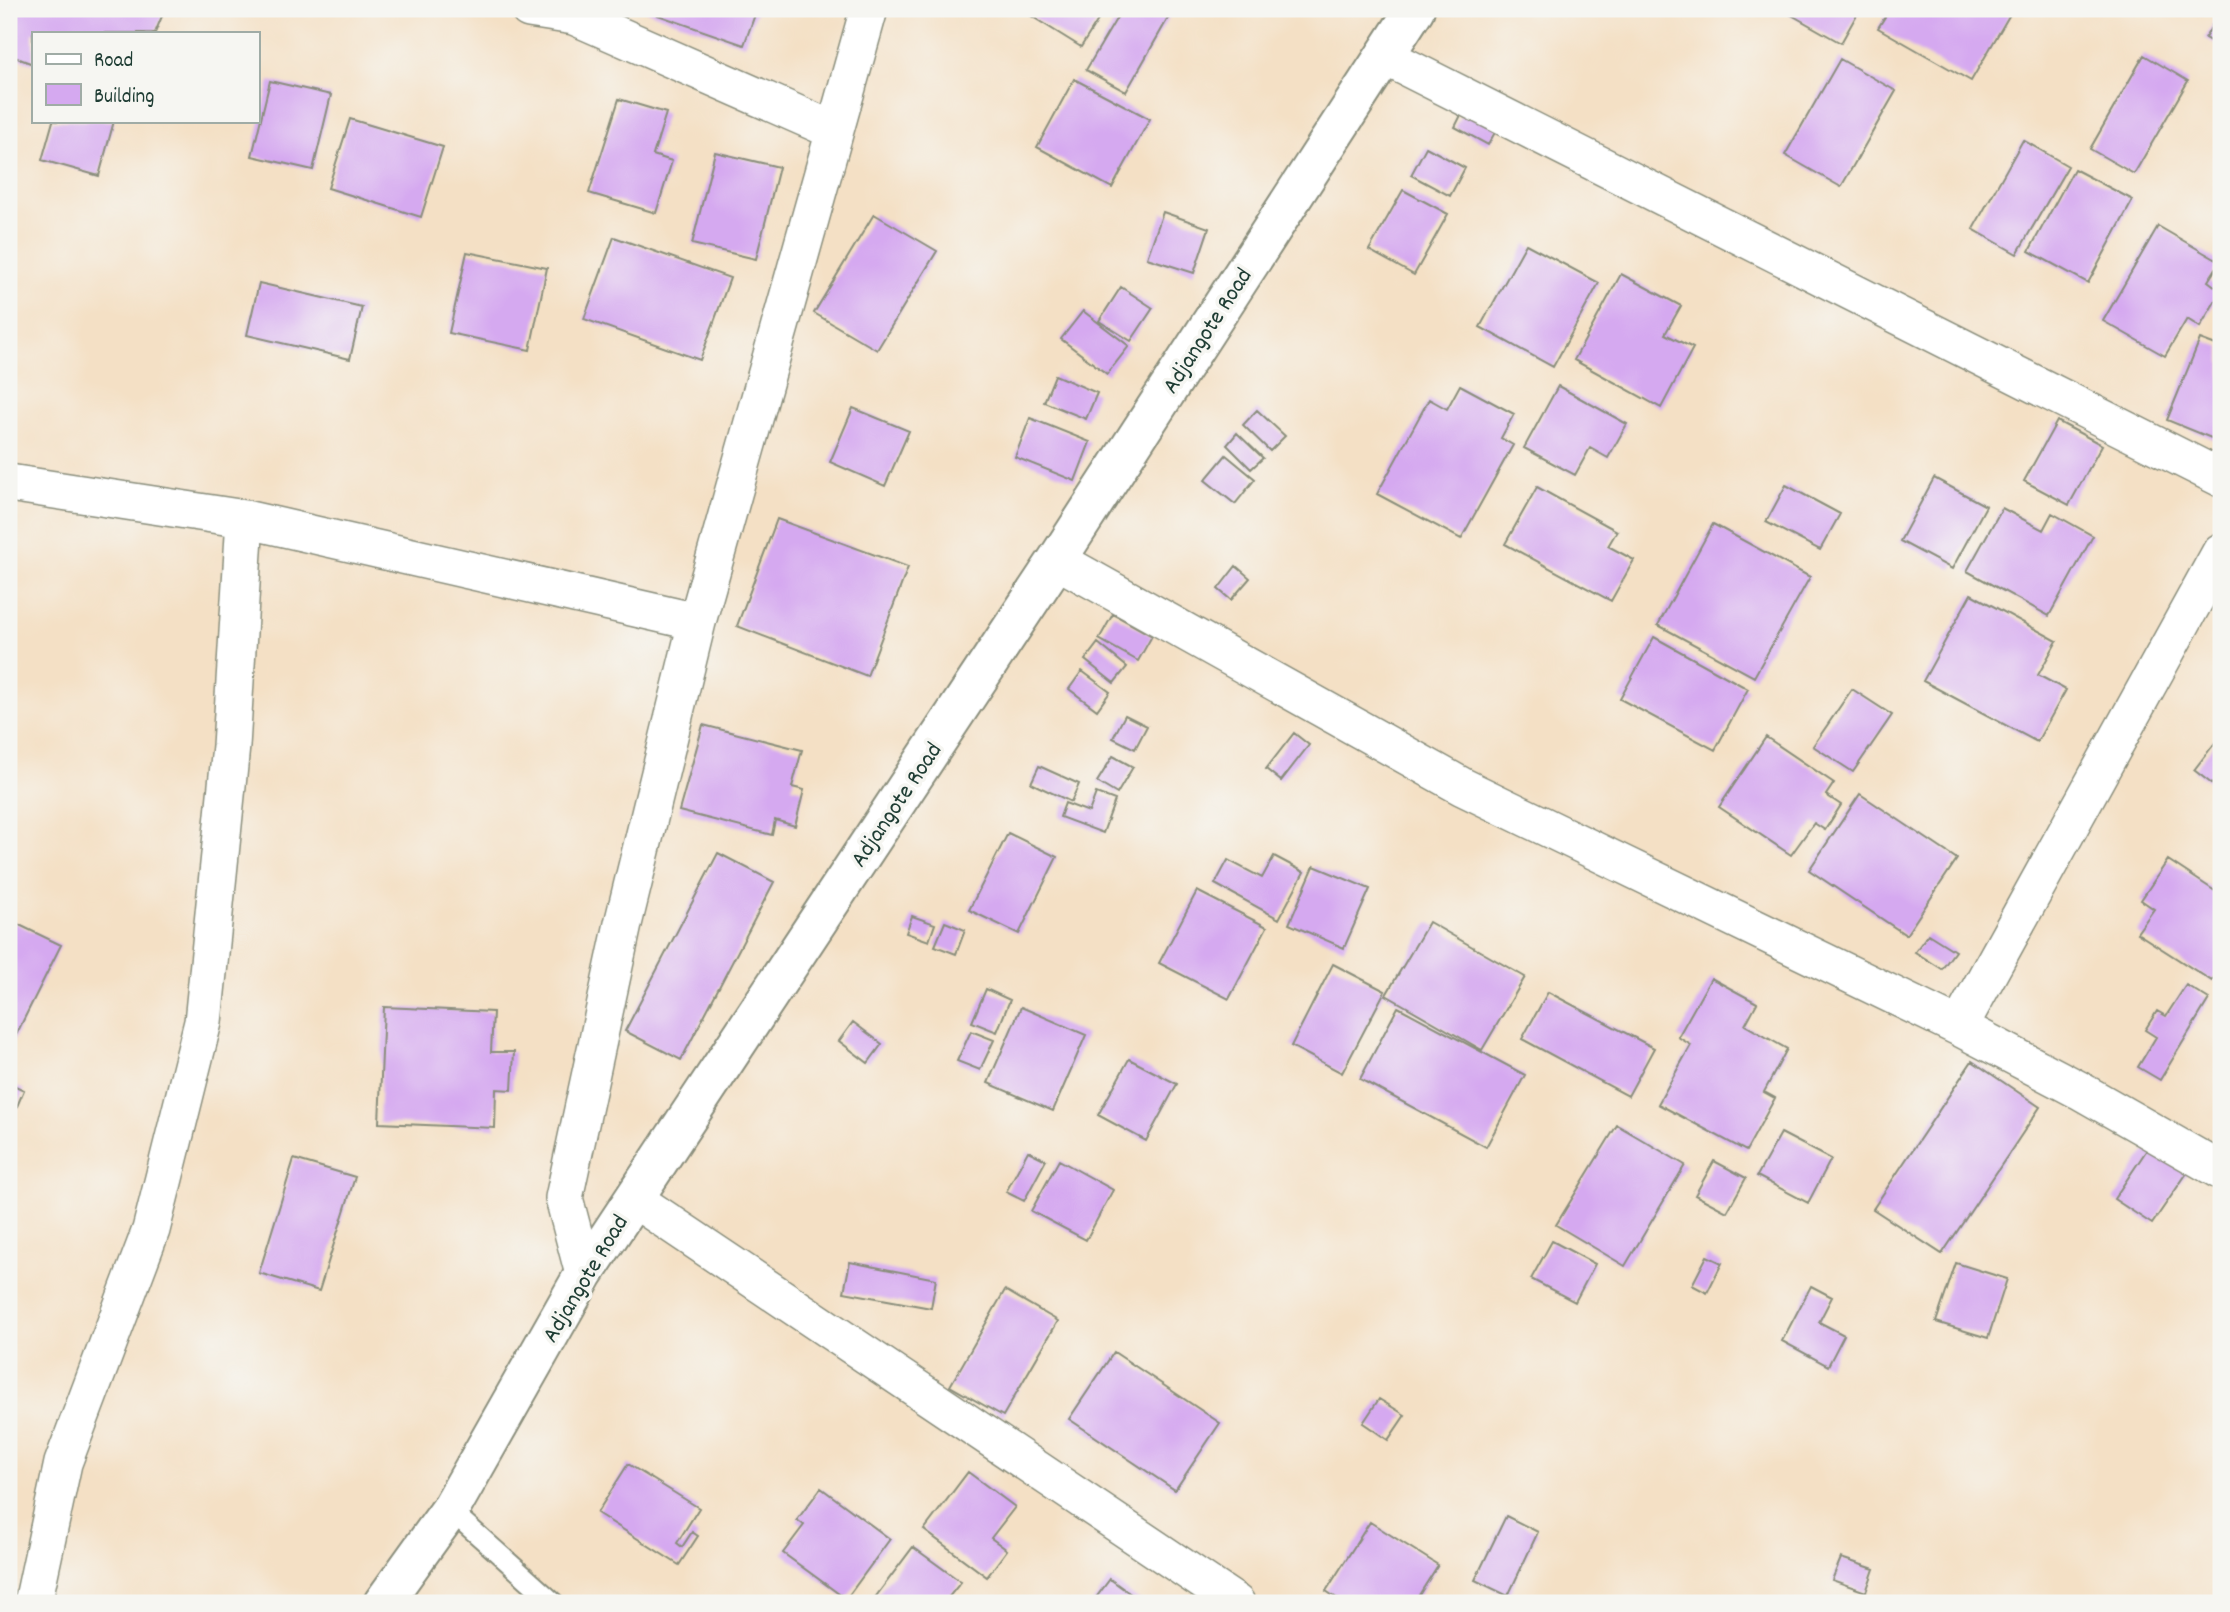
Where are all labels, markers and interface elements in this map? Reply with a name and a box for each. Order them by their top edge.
legend [32,32,259,122]
text: Road [94,47,133,77]
text: Building [94,83,154,113]
street label: Adjangote Road [1155,262,1262,401]
street label: Adjangote Road [843,736,952,875]
street label: Adjangote Road [535,1209,638,1350]

